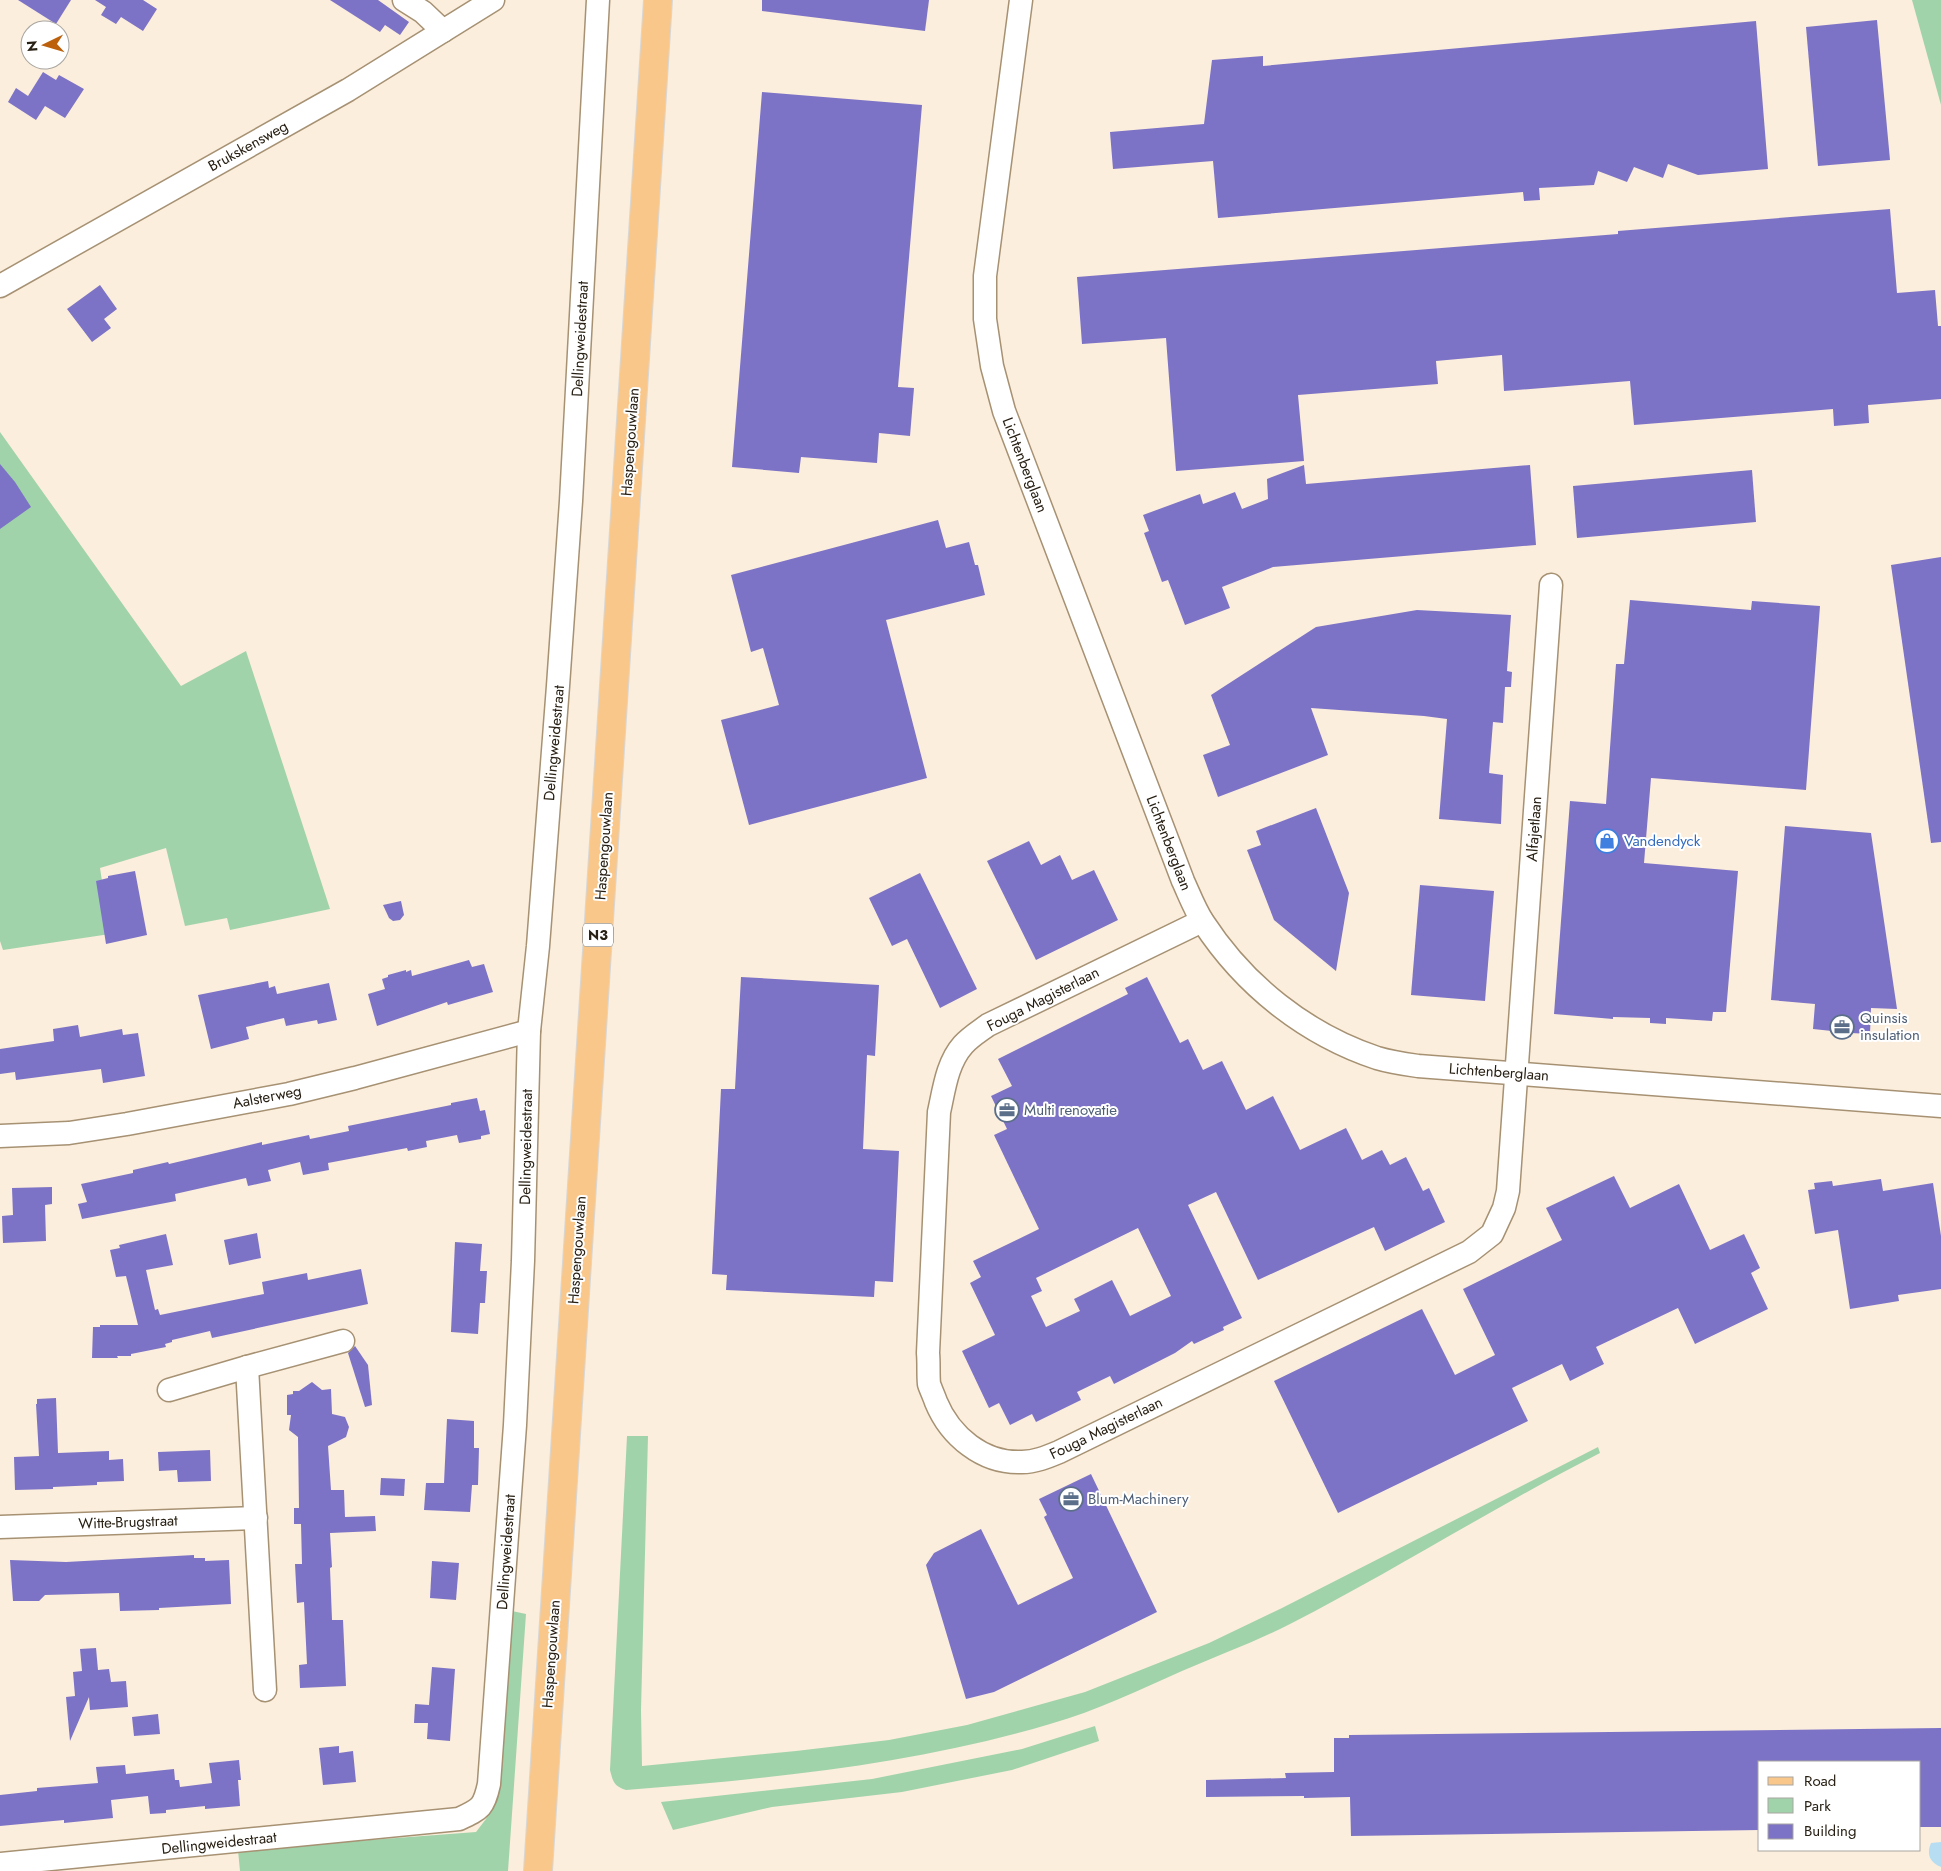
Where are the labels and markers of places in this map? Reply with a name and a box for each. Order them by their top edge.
shop icon: Vandendyck [1594,828,1620,854]
place label: Vandendyck [1624,830,1701,852]
place label: Quinsis insulation [1860,1007,1920,1046]
office icon: Quinsis insulation [1829,1014,1855,1040]
office icon: Multi renovatie [994,1097,1020,1123]
place label: Multi renovatie [1024,1099,1117,1121]
office icon: Blum-Machinery [1058,1486,1084,1512]
place label: Blum-Machinery [1088,1488,1189,1510]

